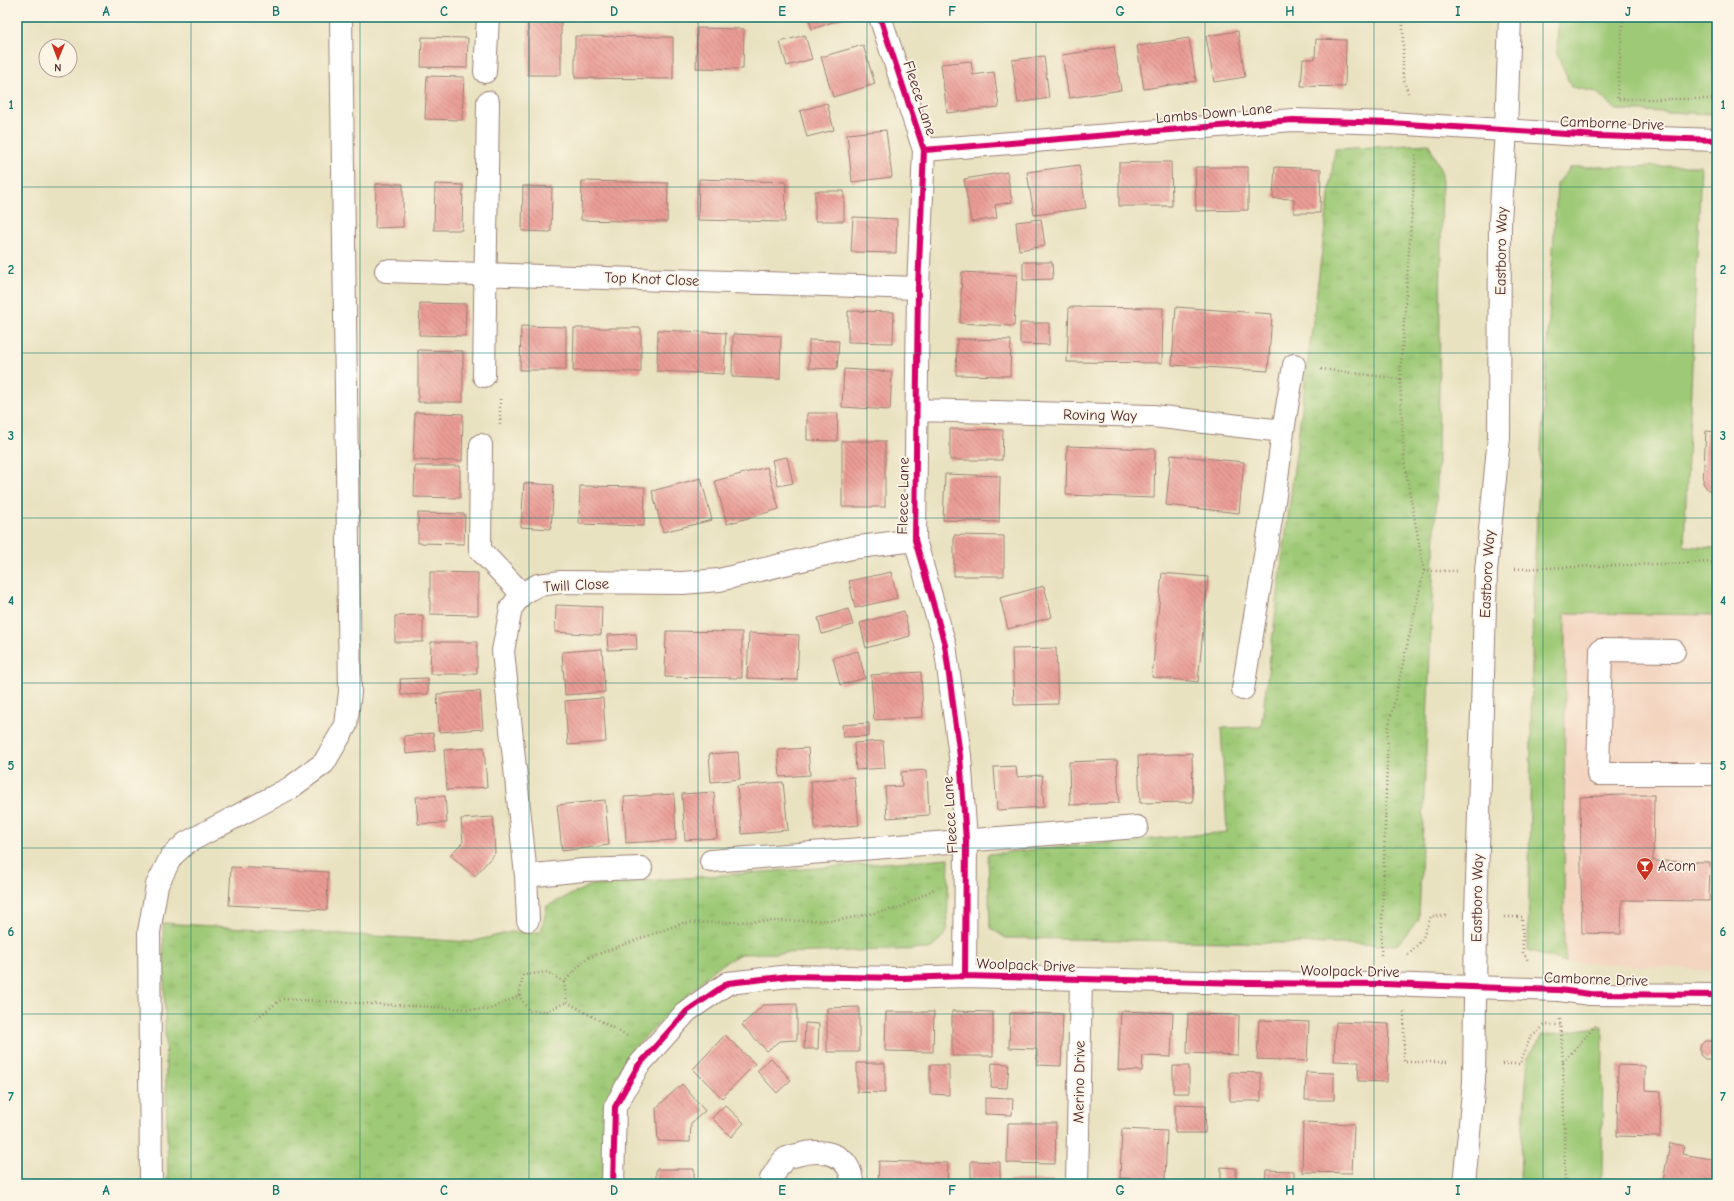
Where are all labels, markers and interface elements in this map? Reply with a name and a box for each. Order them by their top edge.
text: A [102,4,110,19]
text: B [272,4,280,19]
text: C [440,4,448,19]
text: D [610,4,618,19]
text: E [778,4,786,19]
text: F [948,4,956,19]
text: G [1115,4,1125,19]
text: H [1285,4,1295,19]
text: I [1455,4,1461,19]
text: J [1625,4,1631,19]
north arrow [38,38,78,78]
street label: Fleece Lane [899,58,941,138]
text: N [54,61,62,74]
text: 1 [8,97,14,112]
text: 1 [1720,97,1726,112]
street label: Lambs Down Lane [1155,99,1273,127]
street label: Camborne Drive [1560,112,1665,134]
street label: Eastboro Way [1491,206,1511,295]
text: 2 [8,262,14,277]
text: 2 [1720,262,1726,277]
street label: Top Knot Close [604,268,700,290]
street label: Roving Way [1063,405,1137,425]
text: 3 [8,428,14,443]
text: 3 [1720,428,1726,443]
street label: Fleece Lane [893,457,913,535]
street label: Eastboro Way [1476,529,1498,619]
street label: Twill Close [543,574,610,596]
text: 4 [8,593,14,608]
text: 4 [1720,593,1726,608]
text: 5 [8,758,15,773]
text: 5 [1720,758,1727,773]
street label: Fleece Lane [938,775,962,854]
street label: Eastboro Way [1467,853,1487,942]
bar icon: Acorn [1635,856,1655,881]
place label: Acorn [1658,857,1696,875]
text: 6 [8,924,15,939]
text: 6 [1720,924,1727,939]
street label: Woolpack Drive [976,954,1076,976]
street label: Woolpack Drive [1300,961,1400,981]
street label: Camborne Drive [1544,968,1649,990]
street label: Merino Drive [1069,1040,1089,1124]
text: 7 [8,1089,14,1104]
text: 7 [1720,1089,1726,1104]
text: A [102,1183,110,1198]
text: B [272,1183,280,1198]
text: C [440,1183,448,1198]
text: D [610,1183,618,1198]
text: E [778,1183,786,1198]
text: F [948,1183,956,1198]
text: G [1115,1183,1125,1198]
text: H [1285,1183,1295,1198]
text: I [1455,1183,1461,1198]
text: J [1625,1183,1631,1198]

